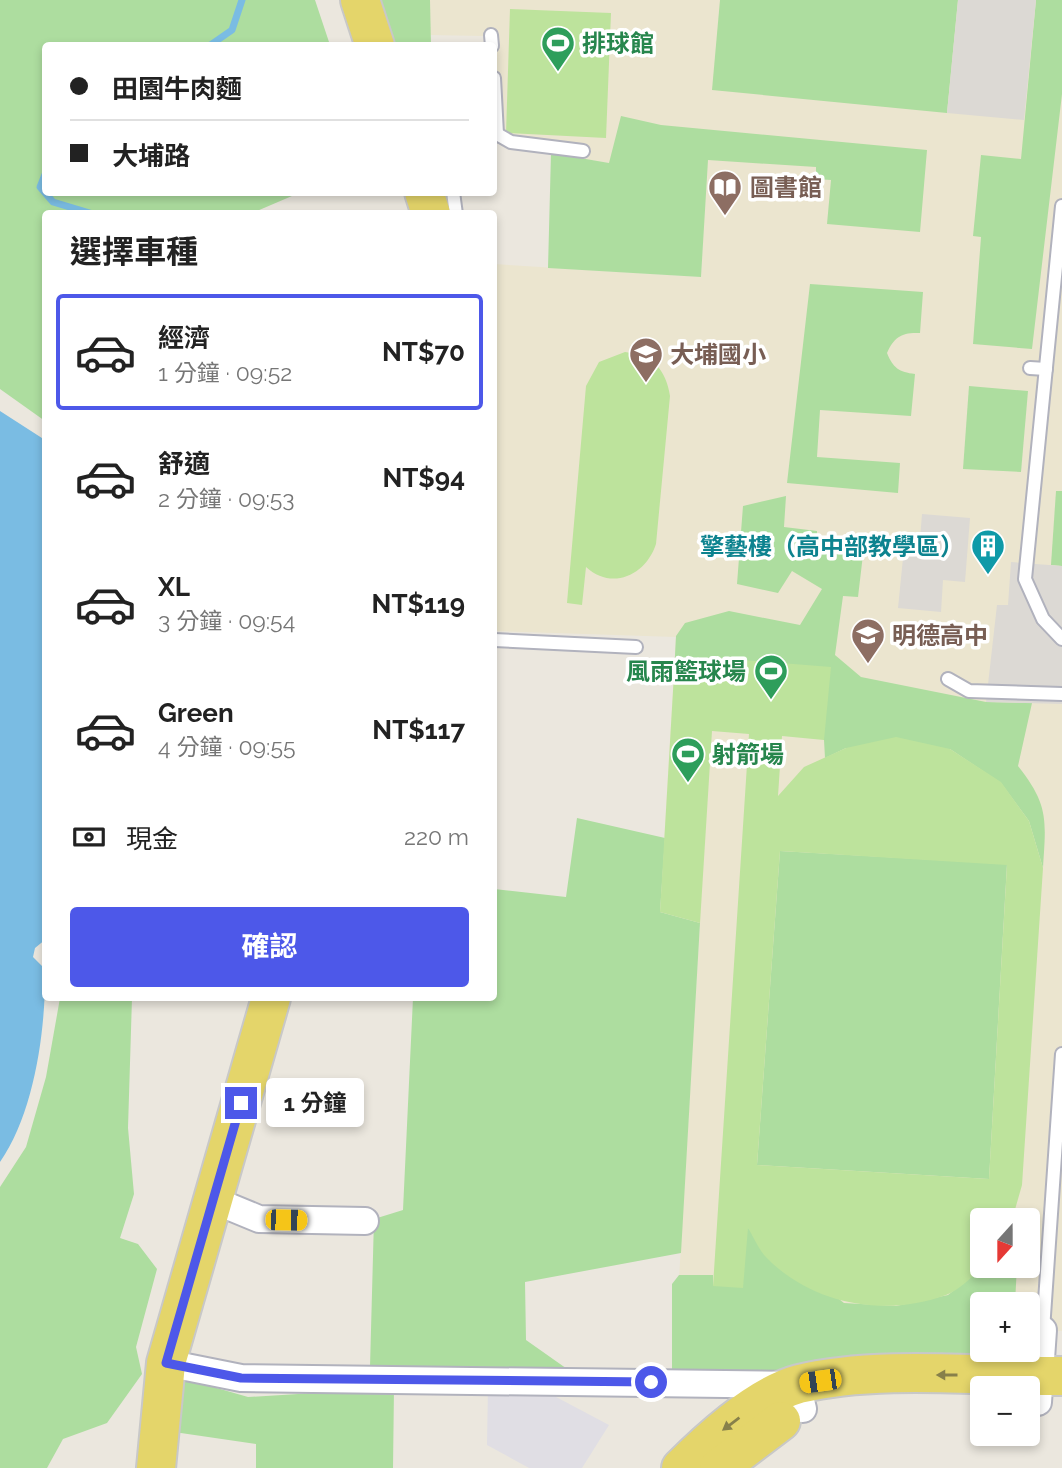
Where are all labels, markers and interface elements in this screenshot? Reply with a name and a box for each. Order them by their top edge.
sports icon: 排球館 [539,24,577,73]
place label: 排球館 [582,29,654,58]
text: 田園牛肉麵 [112,74,242,104]
text: 大埔路 [112,141,190,171]
library icon: 圖書館 [706,168,744,217]
place label: 圖書館 [750,173,822,202]
text: 選擇車種 [70,233,198,270]
icon: car [74,321,137,384]
text: 經濟 [158,323,210,353]
school or university icon: 大埔國小 [627,335,665,384]
text: NT$70 [382,337,465,367]
place label: 大埔國小 [670,340,766,369]
text: 1 分鐘 · 09:52 [158,359,292,386]
icon: car [74,447,137,510]
text: 舒適 [158,449,210,479]
text: NT$94 [382,463,465,493]
text: 2 分鐘 · 09:53 [158,485,295,512]
building icon: 擎藝樓（高中部教學區） [969,527,1007,576]
place label: 擎藝樓（高中部教學區） [700,532,964,561]
text: XL [158,572,190,602]
icon: car [74,573,137,636]
text: NT$119 [372,589,465,619]
text: 3 分鐘 · 09:54 [158,607,295,634]
school or university icon: 明德高中 [849,616,887,665]
place label: 明德高中 [892,621,988,650]
sports icon: 風雨籃球場 [752,652,790,701]
place label: 風雨籃球場 [626,657,746,686]
text: Green [158,698,234,728]
icon: car [74,699,137,762]
text: NT$117 [372,715,465,745]
text: 4 分鐘 · 09:55 [158,733,295,760]
sports icon: 射箭場 [669,735,707,784]
place label: 射箭場 [712,740,784,769]
icon: cash [70,818,108,856]
text: 220 m [404,823,469,850]
text: 現金 [126,824,178,854]
button: 確認 [70,907,469,987]
callout: 1 分鐘 [266,1078,364,1128]
route end [225,1087,257,1119]
text: 1 分鐘 [284,1089,346,1116]
north arrow [970,1208,1040,1278]
map controls [970,1208,1040,1446]
car [265,1209,308,1231]
button: + [970,1292,1040,1362]
route start [635,1366,667,1398]
car [798,1368,843,1394]
one-way arrow [936,1370,958,1381]
button: − [970,1376,1040,1446]
one-way arrow [722,1416,740,1430]

